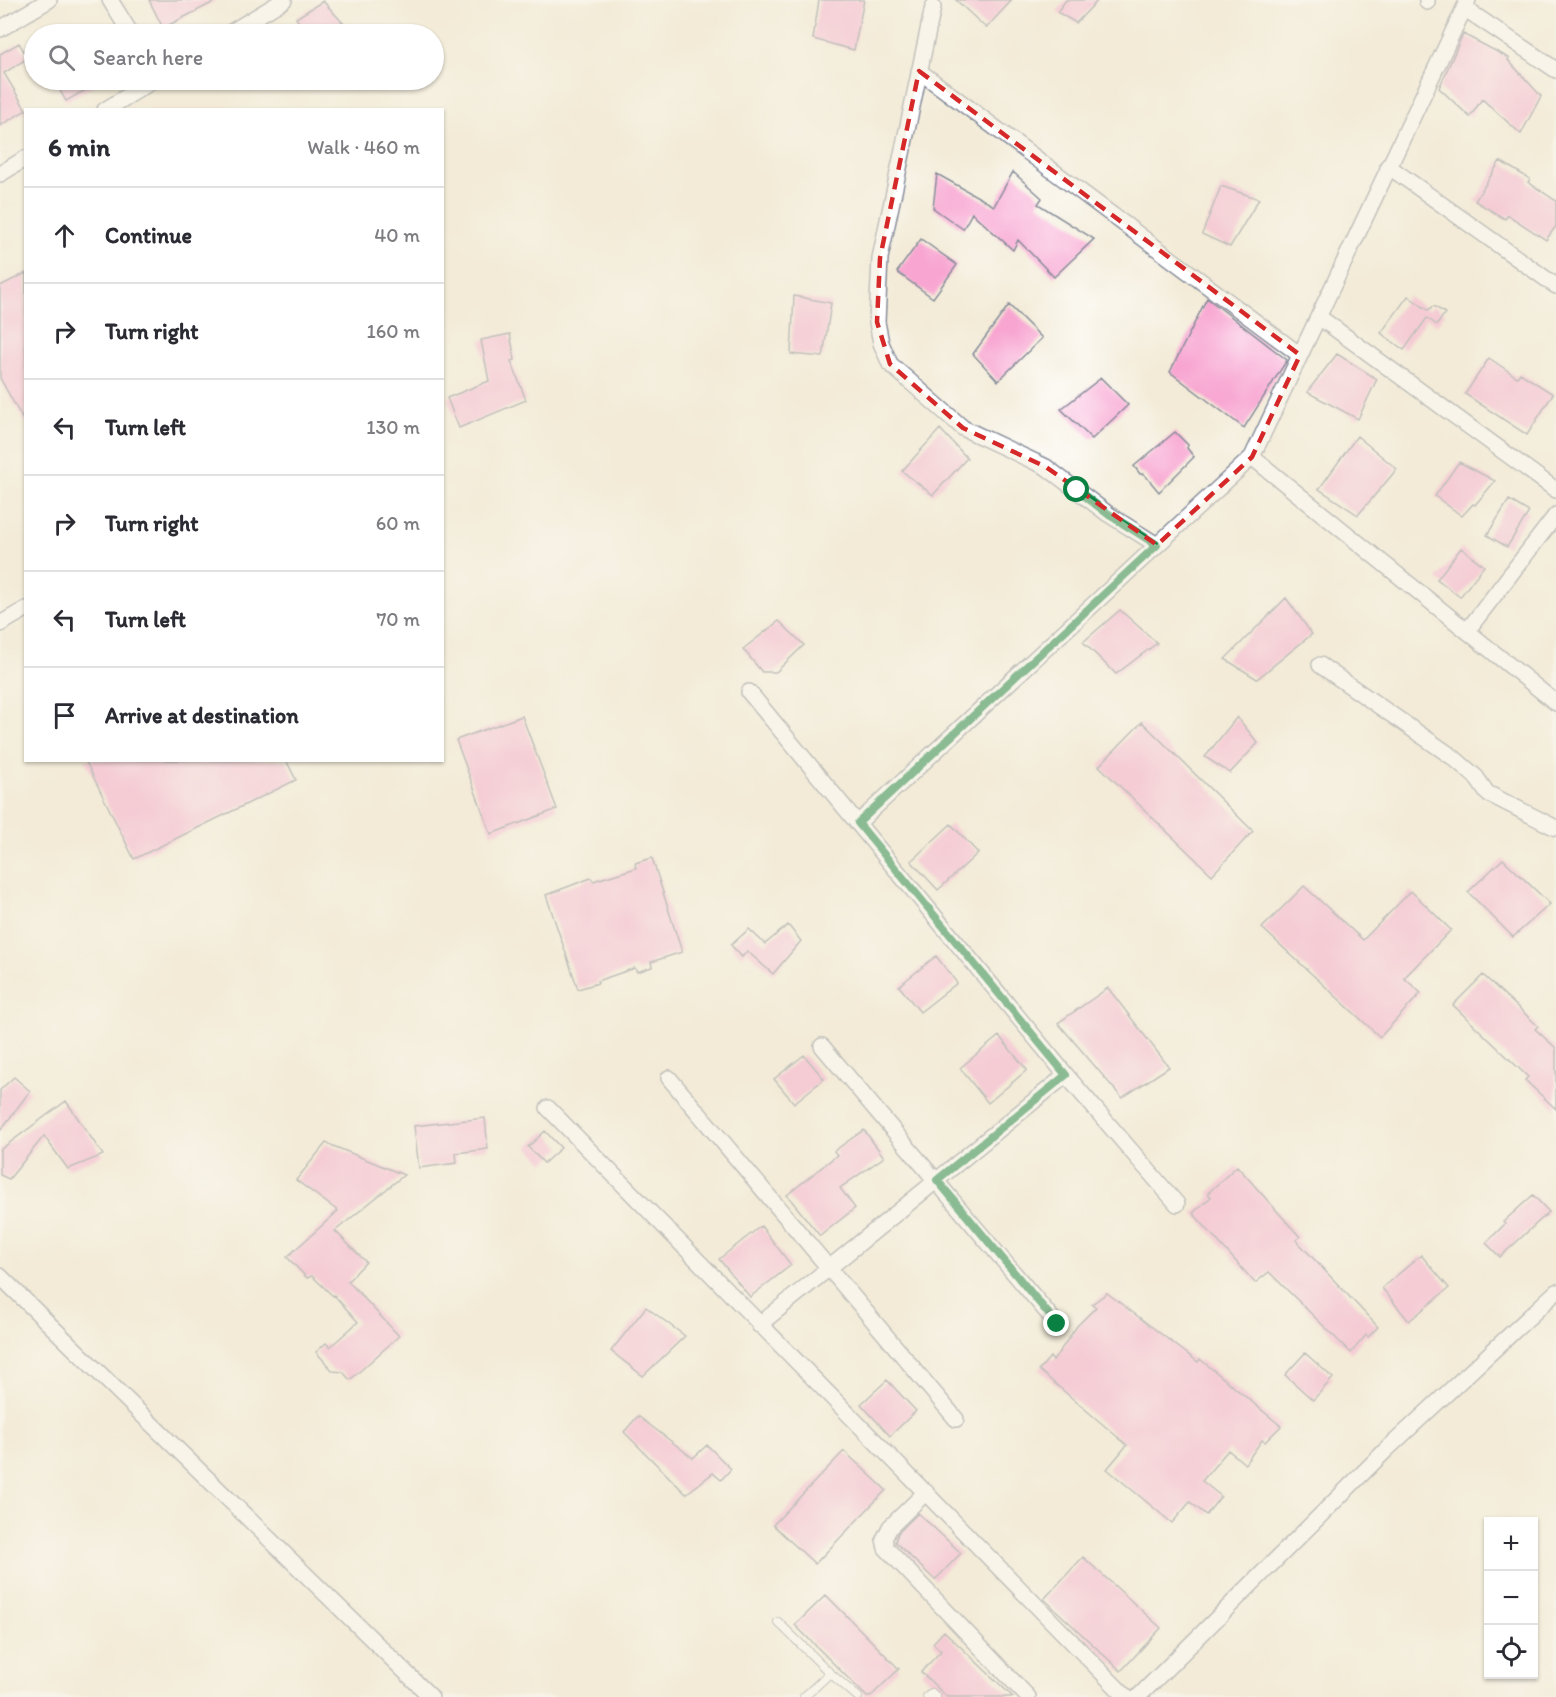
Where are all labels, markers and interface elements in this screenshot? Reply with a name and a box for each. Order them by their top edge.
search box [24,24,444,90]
icon: search [45,41,78,74]
text: Search here [93,44,203,71]
text: 6 min [48,131,110,163]
text: Walk · 460 m [307,135,420,159]
icon: ahead [48,219,81,252]
text: Continue [105,222,192,249]
text: 40 m [374,223,420,247]
icon: right [48,315,81,348]
text: Turn right [105,318,199,345]
text: 160 m [367,319,420,343]
icon: left [48,411,81,444]
text: Turn left [105,414,186,441]
text: 130 m [366,415,420,439]
route start [1063,476,1089,502]
icon: right [48,507,81,540]
text: Turn right [105,510,199,537]
text: 60 m [376,511,420,535]
icon: left [48,603,81,636]
text: Turn left [105,606,186,633]
text: 70 m [376,607,420,631]
icon: arrive [48,699,81,732]
text: Arrive at destination [105,702,299,729]
route end [1043,1310,1069,1336]
map controls [1484,1517,1538,1679]
button: + [1484,1517,1538,1571]
button: − [1484,1571,1538,1625]
button: locate [1484,1625,1538,1679]

